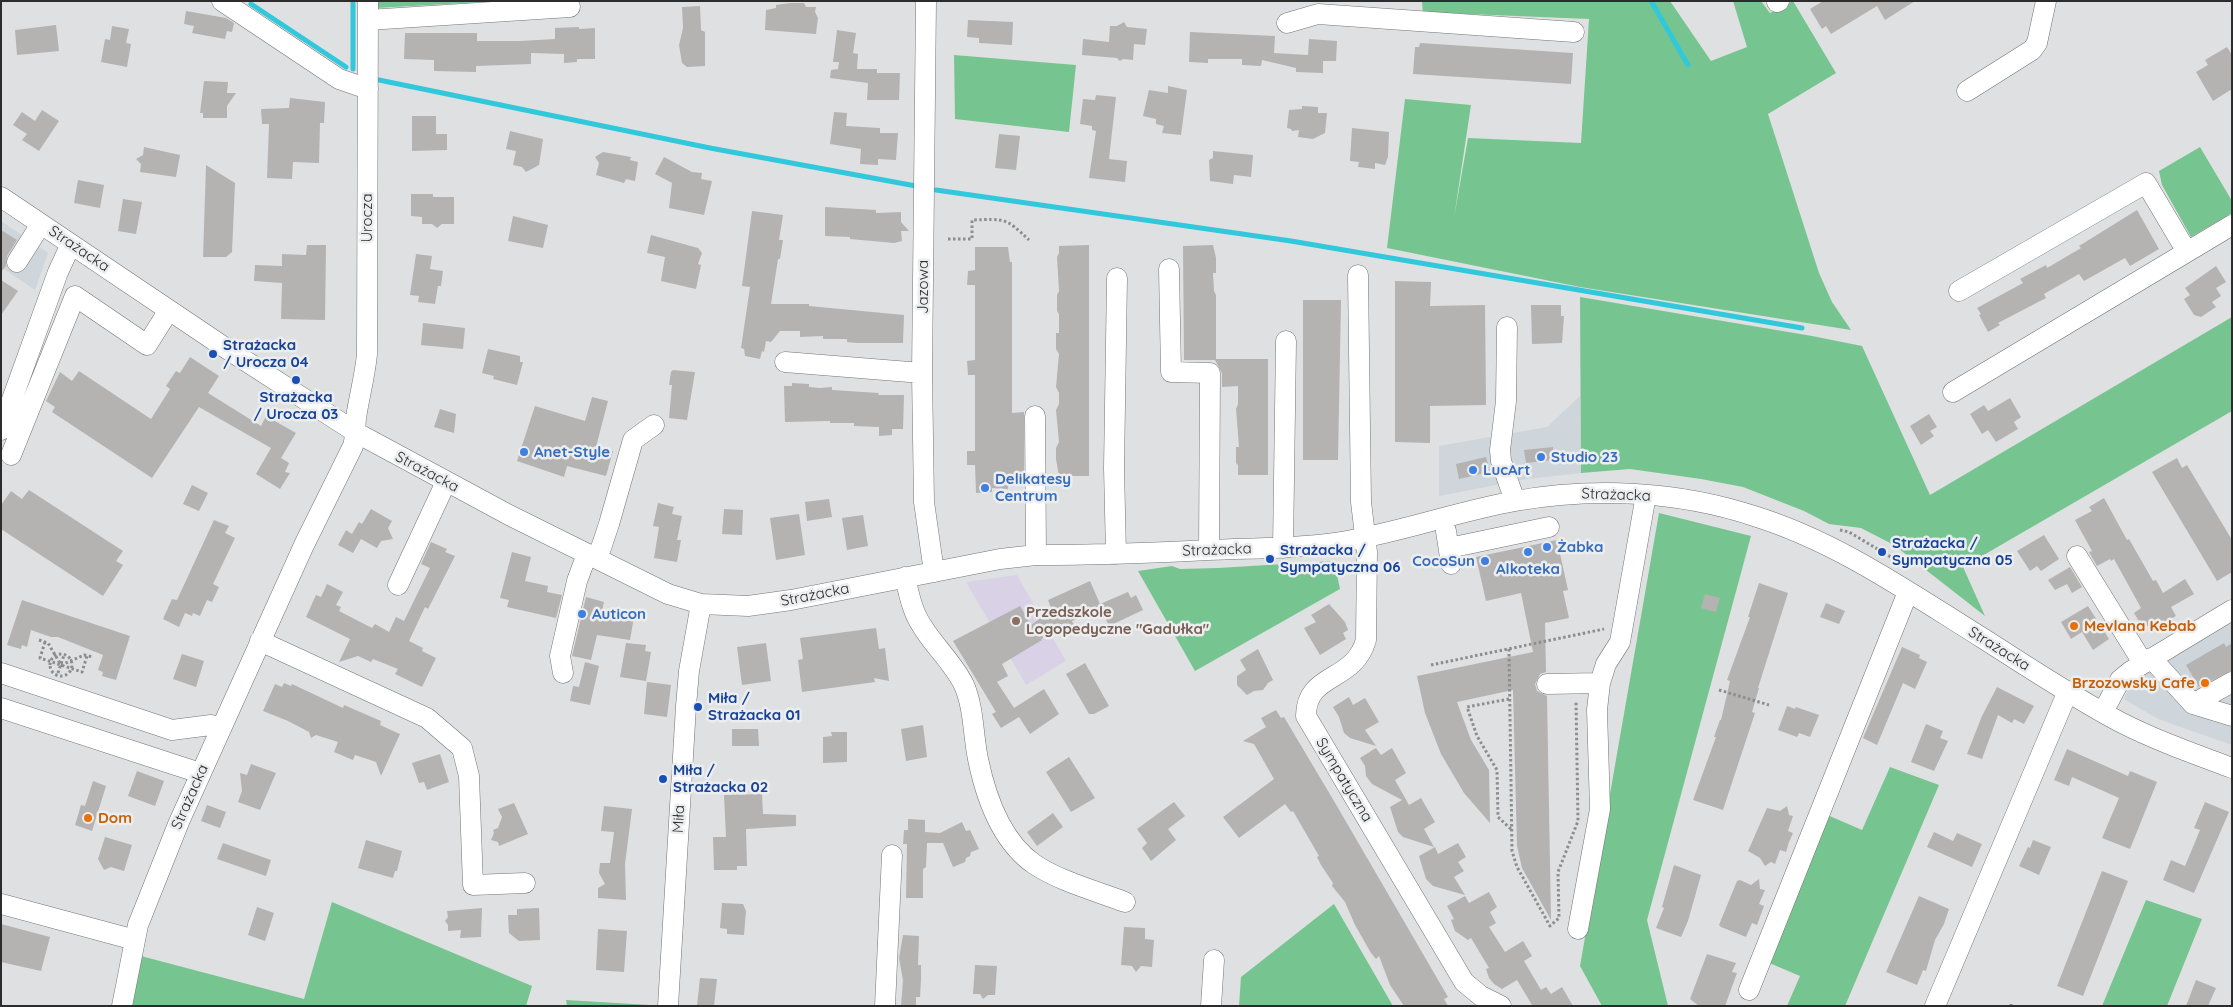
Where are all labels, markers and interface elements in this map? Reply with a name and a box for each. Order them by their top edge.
street label: Urocza [358,193,376,243]
street label: Strażacka [45,222,113,276]
street label: Jazowa [914,260,932,314]
place label: Strażacka / Urocza 04 [223,336,309,371]
marker: Strażacka / Urocza 04 [207,348,219,360]
marker: Strażacka / Urocza 03 [290,374,302,386]
place label: Strażacka / Urocza 03 [254,388,338,423]
place label: Anet-Style [534,443,610,461]
marker: Anet-Style [518,446,530,458]
street label: Strażacka [392,448,462,496]
place label: Studio 23 [1551,448,1618,466]
marker: Studio 23 [1535,451,1547,463]
place label: LucArt [1483,461,1530,479]
marker: LucArt [1467,464,1479,476]
place label: Delikatesy Centrum [995,470,1071,505]
marker: Delikatesy Centrum [979,482,991,494]
street label: Strażacka [1581,485,1651,505]
place label: Strażacka / Sympatyczna 05 [1892,534,2013,569]
place label: Żabka [1557,538,1603,556]
street label: Strażacka [1182,540,1252,560]
place label: Strażacka / Sympatyczna 06 [1280,541,1400,576]
marker: Żabka [1541,541,1553,553]
marker: Alkoteka [1522,546,1534,558]
marker: Strażacka / Sympatyczna 05 [1876,546,1888,558]
place label: CocoSun [1412,552,1475,570]
marker: Strażacka / Sympatyczna 06 [1264,553,1276,565]
marker: CocoSun [1479,555,1491,567]
place label: Alkoteka [1496,560,1560,578]
street label: Strażacka [779,580,851,610]
place label: Przedszkole Logopedyczne "Gadułka" [1026,603,1209,638]
place label: Auticon [592,605,646,623]
marker: Auticon [576,608,588,620]
marker: Przedszkole Logopedyczne "Gadułka" [1010,615,1022,627]
place label: Mevlana Kebab [2084,617,2196,635]
marker: Mevlana Kebab [2068,620,2080,632]
street label: Strażacka [1965,623,2033,675]
place label: Brzozowsky Cafe [2072,674,2195,692]
marker: Brzozowsky Cafe [2199,677,2211,689]
place label: Miła / Strażacka 01 [708,689,800,724]
marker: Miła / Strażacka 01 [692,701,704,713]
street label: Sympatyczna [1312,735,1376,825]
place label: Miła / Strażacka 02 [673,761,768,796]
street label: Strażacka [168,762,212,832]
marker: Miła / Strażacka 02 [657,773,669,785]
street label: Miła [669,804,689,834]
place label: Dom [98,809,132,827]
marker: Dom [82,812,94,824]

